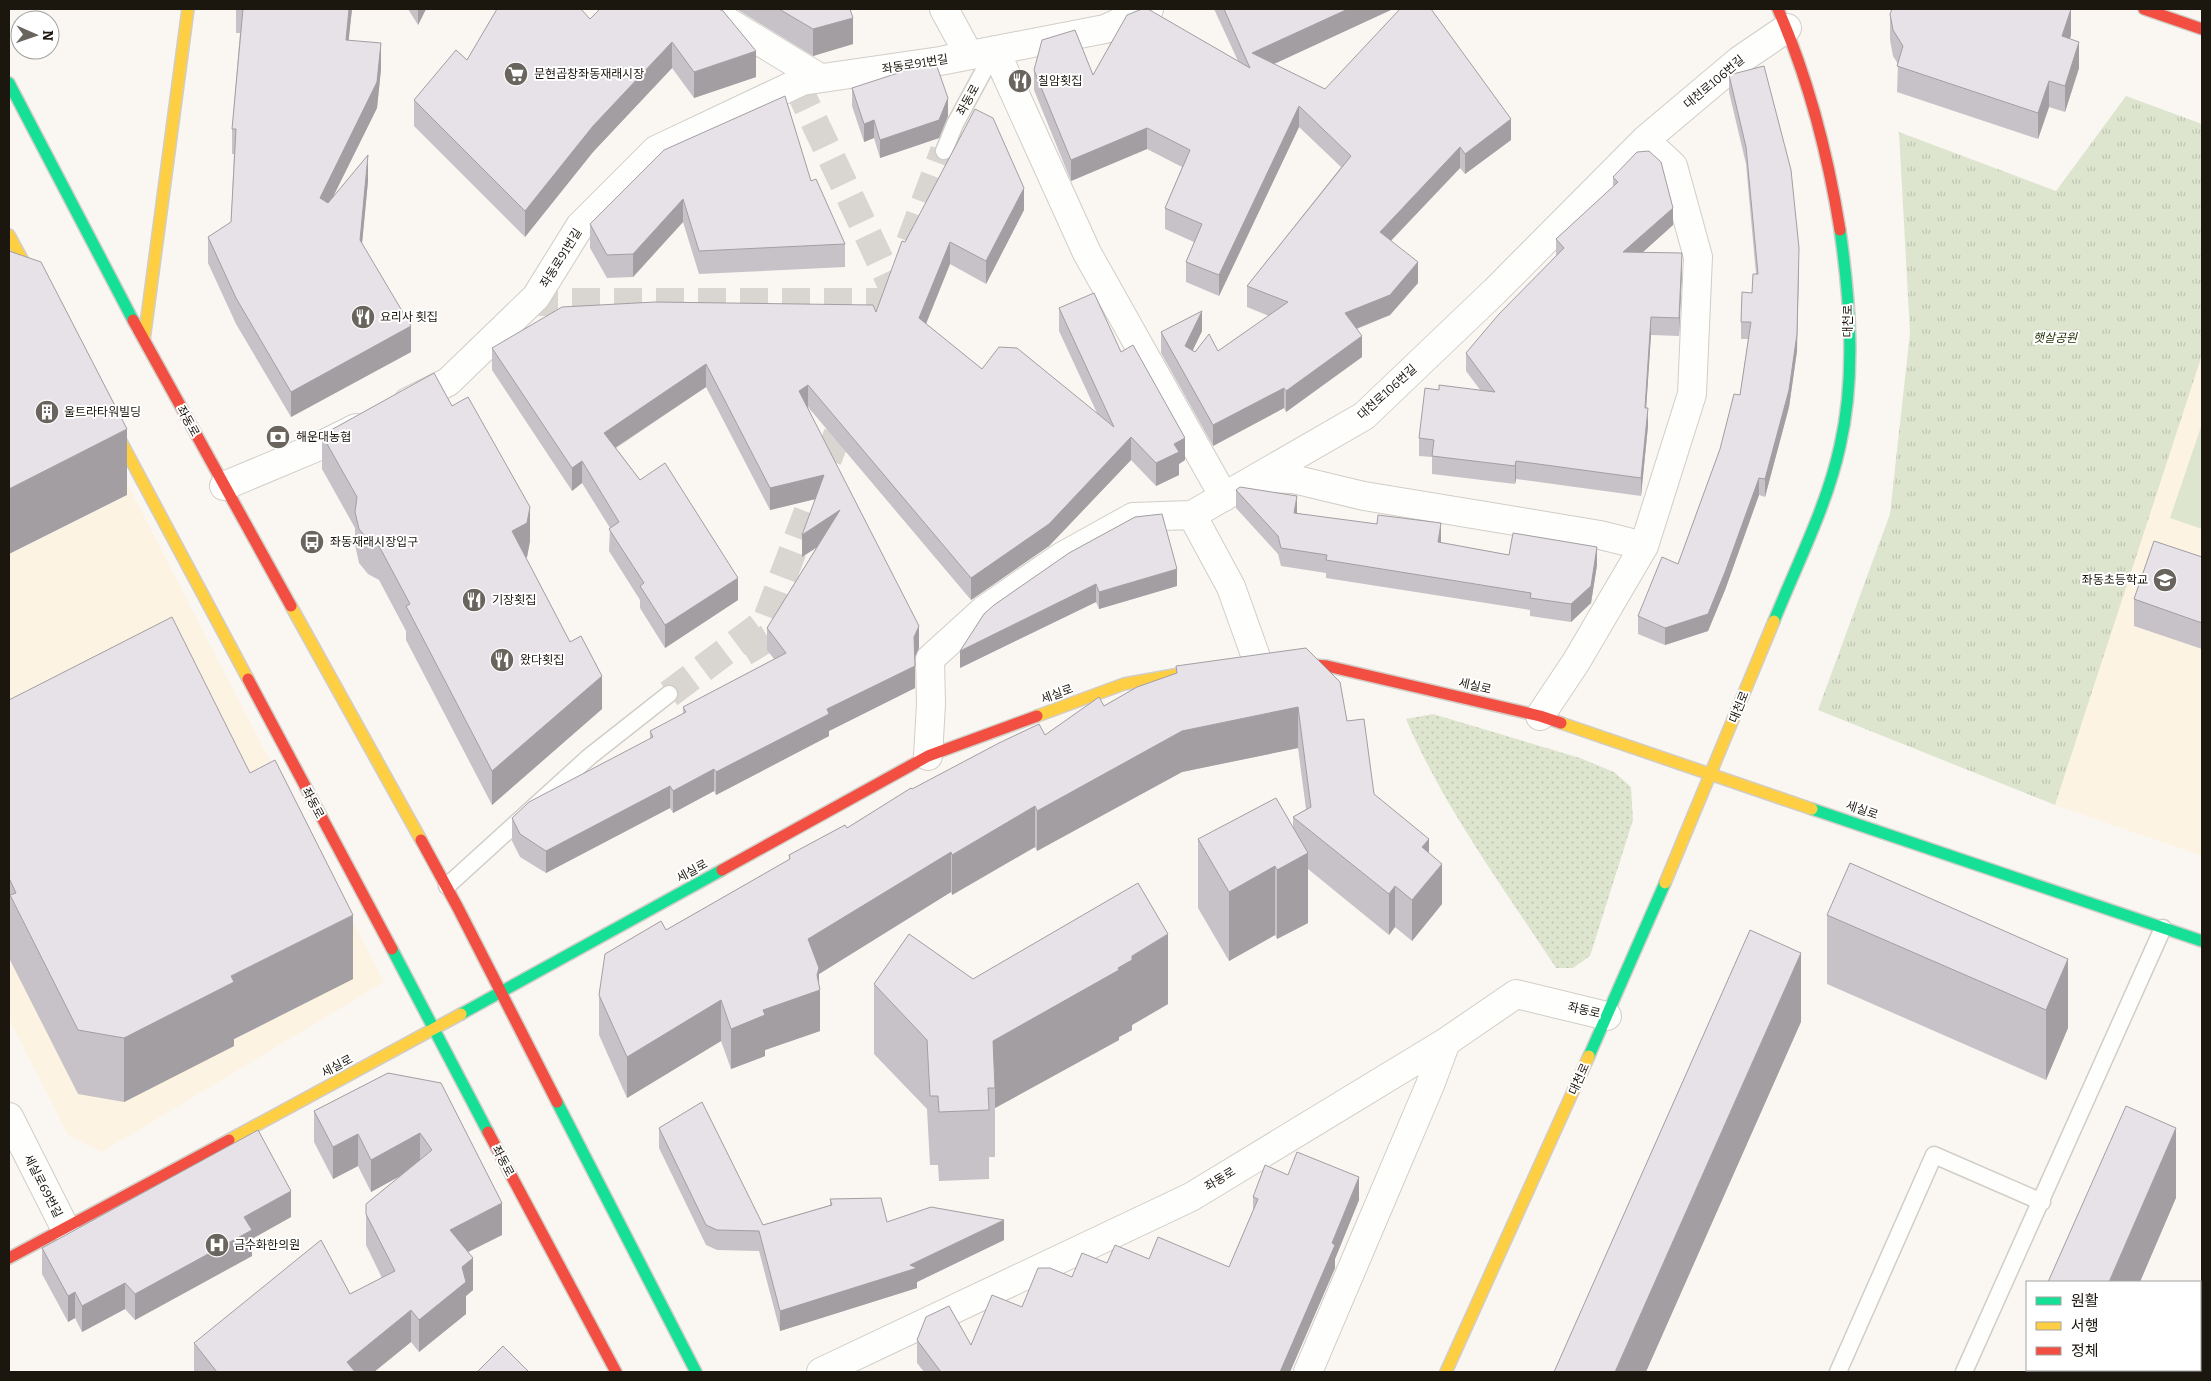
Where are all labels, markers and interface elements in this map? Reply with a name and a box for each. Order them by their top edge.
north arrow [10,10,60,60]
text: N [39,30,56,41]
street label: 좌동로91번길 [881,52,949,76]
street label: 대천로106번길 [1681,53,1747,111]
supermarket icon: 문현곱창좌동재래시장 [503,61,529,87]
place label: 문현곱창좌동재래시장 [534,67,644,81]
restaurant icon: 칠암횟집 [1007,68,1033,94]
place label: 칠암횟집 [1038,74,1082,88]
street label: 좌동로 [954,82,982,118]
street label: 좌동로91번길 [537,226,585,290]
restaurant icon: 요리사 횟집 [350,304,376,330]
street label: 대천로 [1841,304,1855,338]
place label: 요리사 횟집 [380,310,438,324]
park label: 햇살공원 [2033,331,2078,345]
street label: 대천로106번길 [1355,362,1419,422]
building icon: 울트라타워빌딩 [34,399,60,425]
street label: 좌동로 [174,403,202,439]
place label: 울트라타워빌딩 [64,405,141,419]
bank icon: 해운대농협 [265,424,291,450]
place label: 해운대농협 [296,430,351,444]
bus stop icon: 좌동재래시장입구 [299,529,325,555]
place label: 좌동재래시장입구 [330,535,418,549]
school or university icon: 좌동초등학교 [2152,567,2178,593]
place label: 좌동초등학교 [2082,573,2148,587]
restaurant icon: 기장횟집 [461,587,487,613]
place label: 기장횟집 [492,593,536,607]
restaurant icon: 왔다횟집 [489,647,515,673]
place label: 왔다횟집 [520,653,564,667]
street label: 세실로 [1457,675,1493,697]
street label: 세실로 [1039,682,1075,706]
street label: 대천로 [1726,689,1752,725]
street label: 좌동로 [299,785,327,821]
street label: 세실로 [1844,798,1880,822]
street label: 세실로 [674,857,710,885]
street label: 좌동로 [1566,999,1602,1021]
street label: 세실로 [319,1052,355,1080]
street label: 대천로 [1566,1061,1592,1097]
street label: 좌동로 [489,1143,517,1179]
street label: 세실로69번길 [21,1152,65,1220]
street label: 좌동로 [1202,1164,1238,1194]
hospital icon: 금수화한의원 [204,1232,230,1258]
place label: 금수화한의원 [234,1238,300,1252]
legend [2026,1281,2201,1371]
text: 원활 [2071,1292,2099,1310]
text: 서행 [2071,1317,2099,1335]
text: 정체 [2071,1342,2099,1360]

